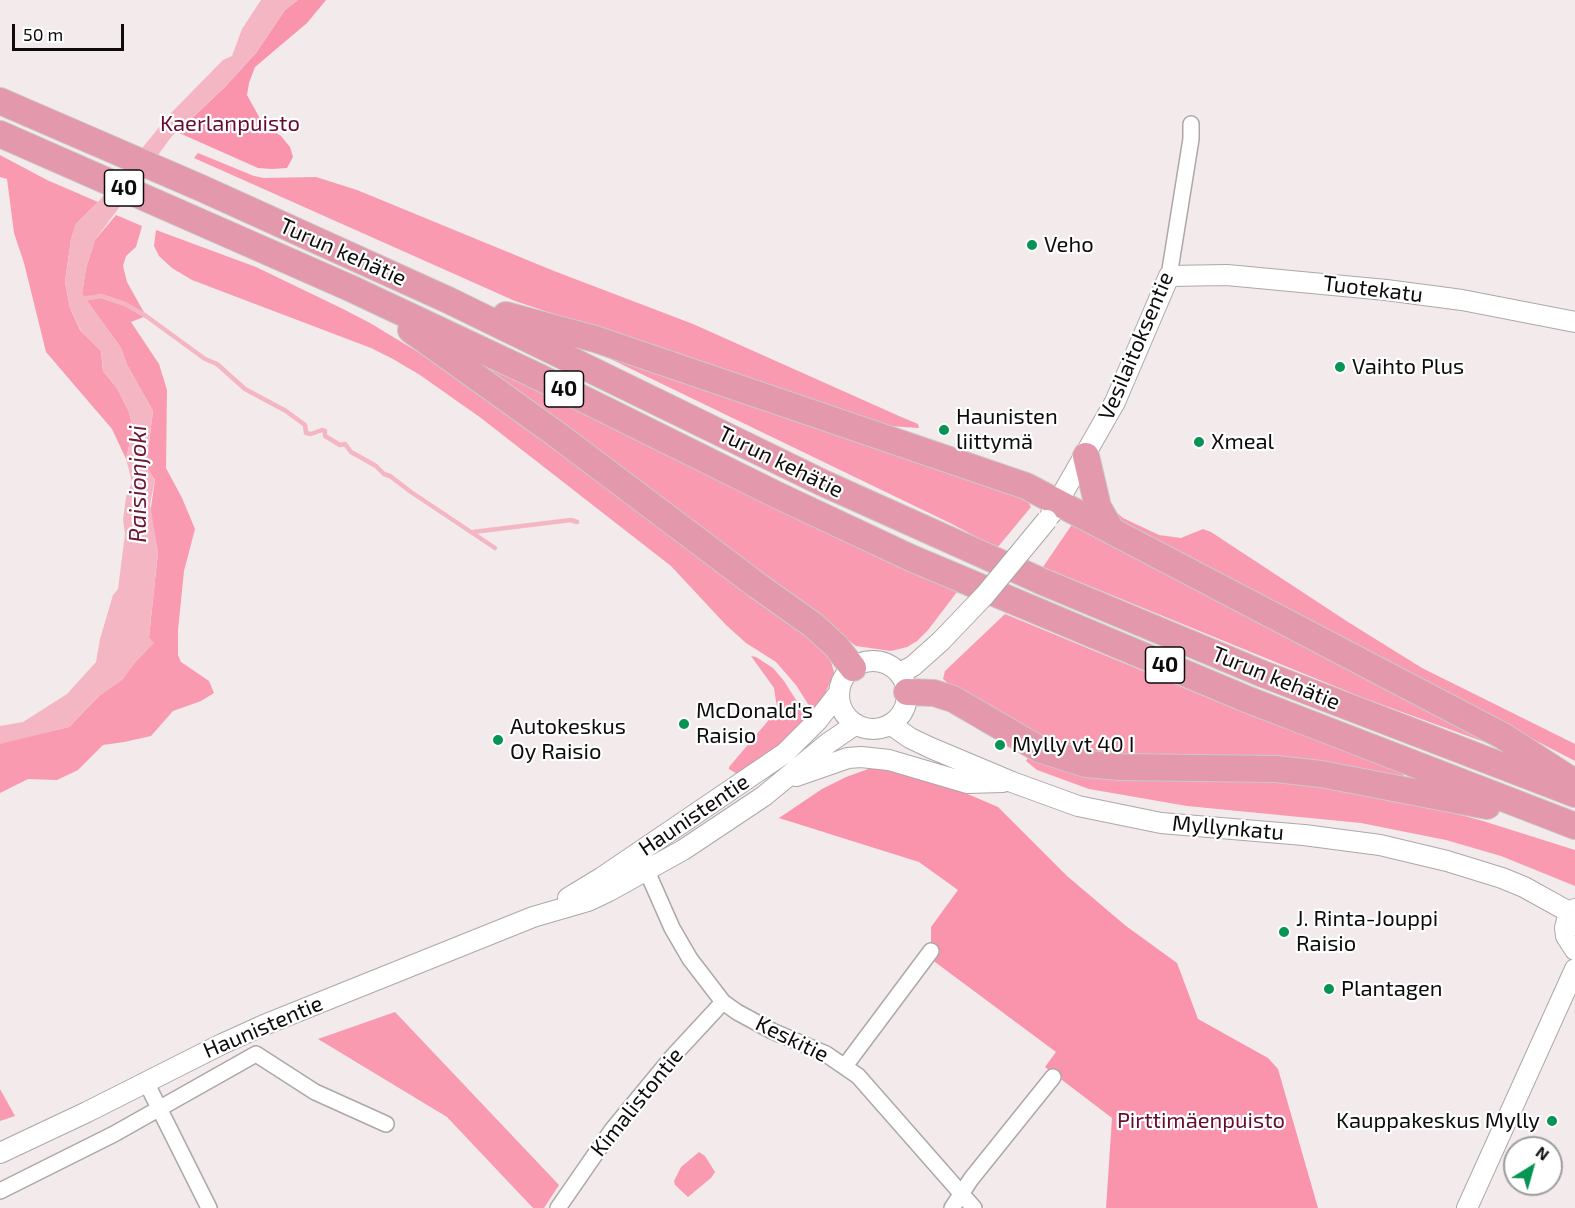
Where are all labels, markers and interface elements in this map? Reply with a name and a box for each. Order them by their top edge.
scale bar [15,12,128,50]
text: 50 m [23,23,63,45]
park label: Kaerlanpuisto [160,111,300,137]
road number: 40 [104,170,144,206]
street label: Turun kehätie [276,212,410,292]
place label: Veho [1044,232,1094,258]
marker: Veho [1025,238,1039,252]
street label: Vesilaitoksentie [1093,268,1179,424]
street label: Tuotekatu [1322,270,1424,308]
place label: Vaihto Plus [1352,354,1464,380]
marker: Vaihto Plus [1333,360,1347,374]
road number: 40 [544,371,584,407]
place label: Haunisten liittymä [956,404,1058,456]
street label: Turun kehätie [714,420,848,504]
marker: Haunisten liittymä [937,423,951,437]
water label: Raisionjoki [124,425,152,543]
place label: Xmeal [1211,429,1274,455]
marker: Xmeal [1192,435,1206,449]
street label: Turun kehätie [1208,640,1344,716]
road number: 40 [1146,647,1184,683]
place label: McDonald's Raisio [696,698,813,750]
place label: Autokeskus Oy Raisio [510,714,626,766]
marker: McDonald's Raisio [677,717,691,731]
place label: Mylly vt 40 I [1012,732,1134,758]
marker: Autokeskus Oy Raisio [491,733,505,747]
marker: Mylly vt 40 I [993,738,1007,752]
street label: Haunistentie [634,768,754,862]
street label: Myllynkatu [1171,810,1285,846]
place label: J. Rinta-Jouppi Raisio [1296,906,1438,957]
marker: J. Rinta-Jouppi Raisio [1277,925,1291,939]
place label: Plantagen [1341,976,1443,1002]
marker: Plantagen [1322,982,1336,996]
street label: Haunistentie [199,990,327,1064]
street label: Keskitie [751,1010,833,1068]
street label: Kimalistontie [585,1042,689,1162]
park label: Pirttimäenpuisto [1117,1108,1285,1134]
place label: Kauppakeskus Mylly [1336,1108,1540,1134]
marker: Kauppakeskus Mylly [1545,1114,1559,1128]
north arrow [1503,1136,1563,1196]
text: N [1533,1142,1553,1164]

